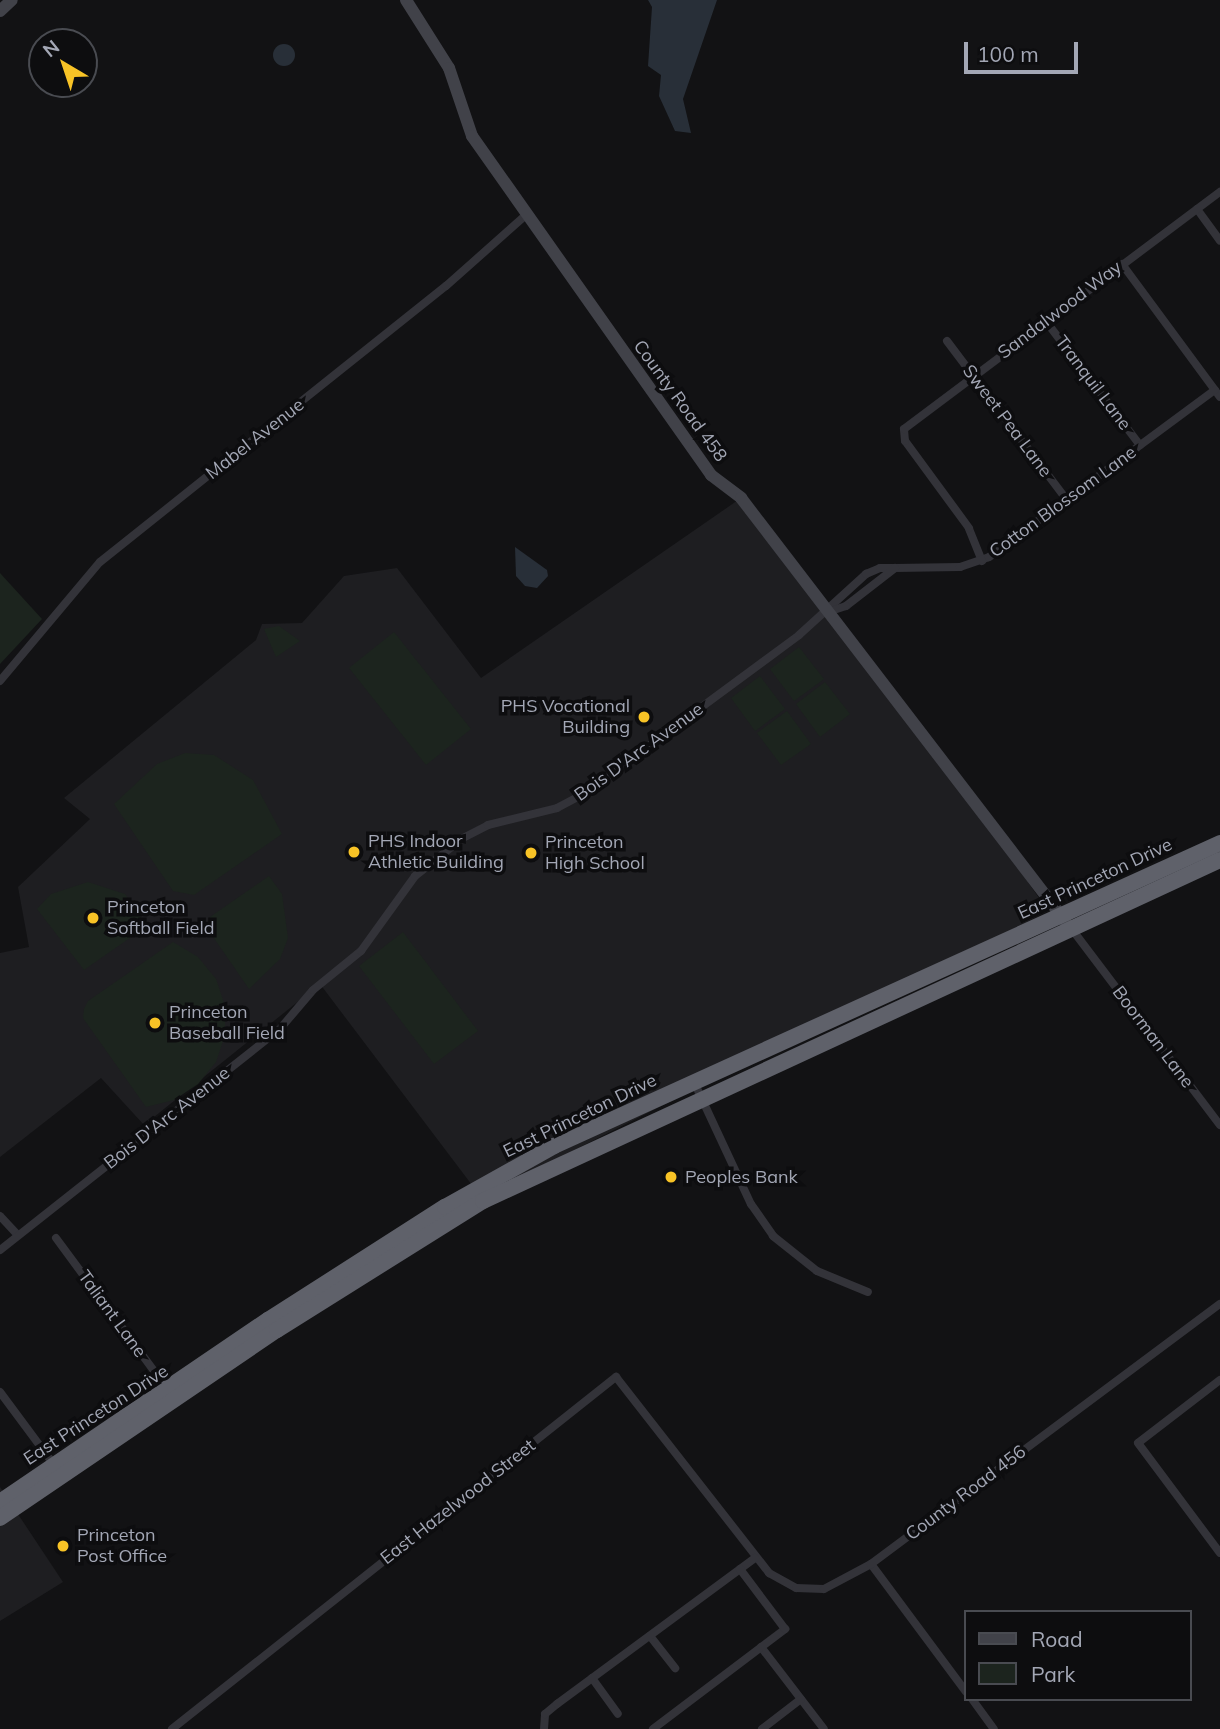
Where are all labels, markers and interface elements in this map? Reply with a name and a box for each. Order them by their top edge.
north arrow [28,28,98,98]
scale bar [968,28,1082,72]
text: N [38,34,64,62]
text: 100 m [977,41,1039,67]
street label: Sandalwood Way [994,256,1126,364]
street label: Tranquil Lane [1050,332,1136,434]
street label: County Road 458 [629,336,731,466]
street label: Sweet Pea Lane [958,361,1056,481]
street label: Mabel Avenue [202,394,308,484]
street label: Cotton Blossom Lane [985,442,1141,562]
place label: PHS Vocational Building [501,696,630,738]
street label: Bois D'Arc Avenue [570,698,708,806]
marker: PHS Vocational Building [636,709,652,725]
place label: PHS Indoor Athletic Building [368,831,504,874]
place label: Princeton High School [545,832,645,874]
street label: East Princeton Drive [1014,834,1176,924]
marker: PHS Indoor Athletic Building [346,844,362,860]
marker: Princeton High School [523,845,539,861]
place label: Princeton Softball Field [107,897,215,940]
marker: Princeton Softball Field [85,910,101,926]
street label: Boorman Lane [1108,982,1198,1092]
place label: Princeton Baseball Field [169,1002,285,1044]
marker: Princeton Baseball Field [147,1015,163,1031]
street label: Bois D'Arc Avenue [100,1062,234,1174]
street label: East Princeton Drive [500,1070,660,1162]
place label: Peoples Bank [685,1166,798,1188]
marker: Peoples Bank [663,1169,679,1185]
street label: Taliant Lane [73,1266,151,1362]
street label: East Princeton Drive [20,1360,172,1470]
street label: East Hazelwood Street [376,1435,540,1569]
street label: County Road 456 [902,1441,1030,1545]
place label: Princeton Post Office [77,1525,167,1568]
marker: Princeton Post Office [55,1538,71,1554]
legend [964,1610,1192,1701]
text: Road [1031,1626,1082,1652]
text: Park [1031,1661,1075,1687]

